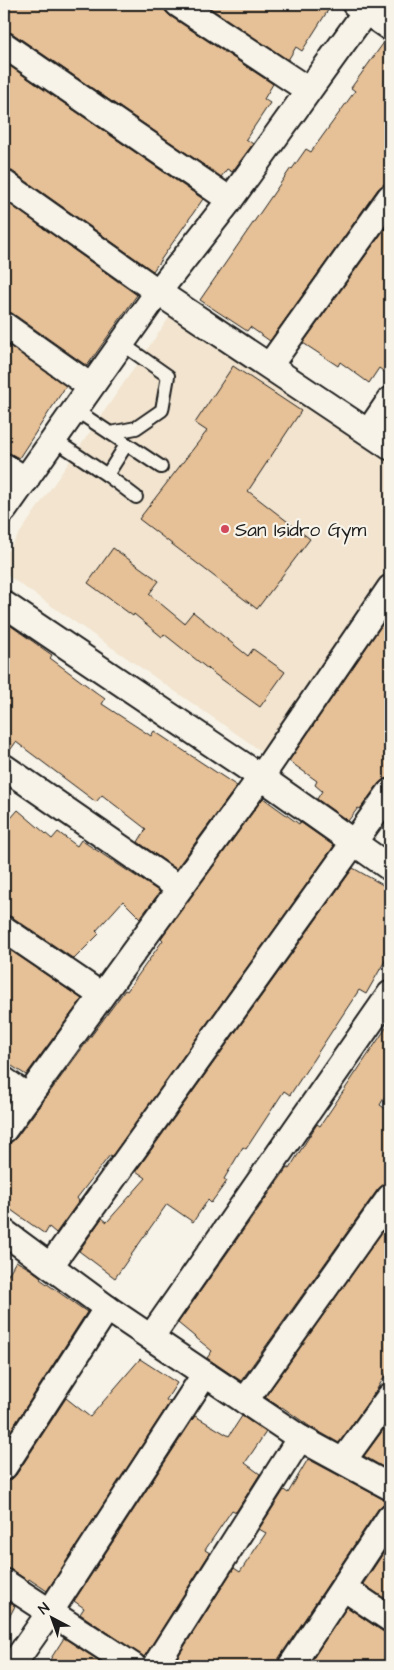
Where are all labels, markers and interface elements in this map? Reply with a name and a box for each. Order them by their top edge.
place label: San Isidro Gym [235,517,366,545]
marker: San Isidro Gym [219,523,231,535]
north arrow [28,1592,78,1642]
text: N [34,1598,54,1619]

